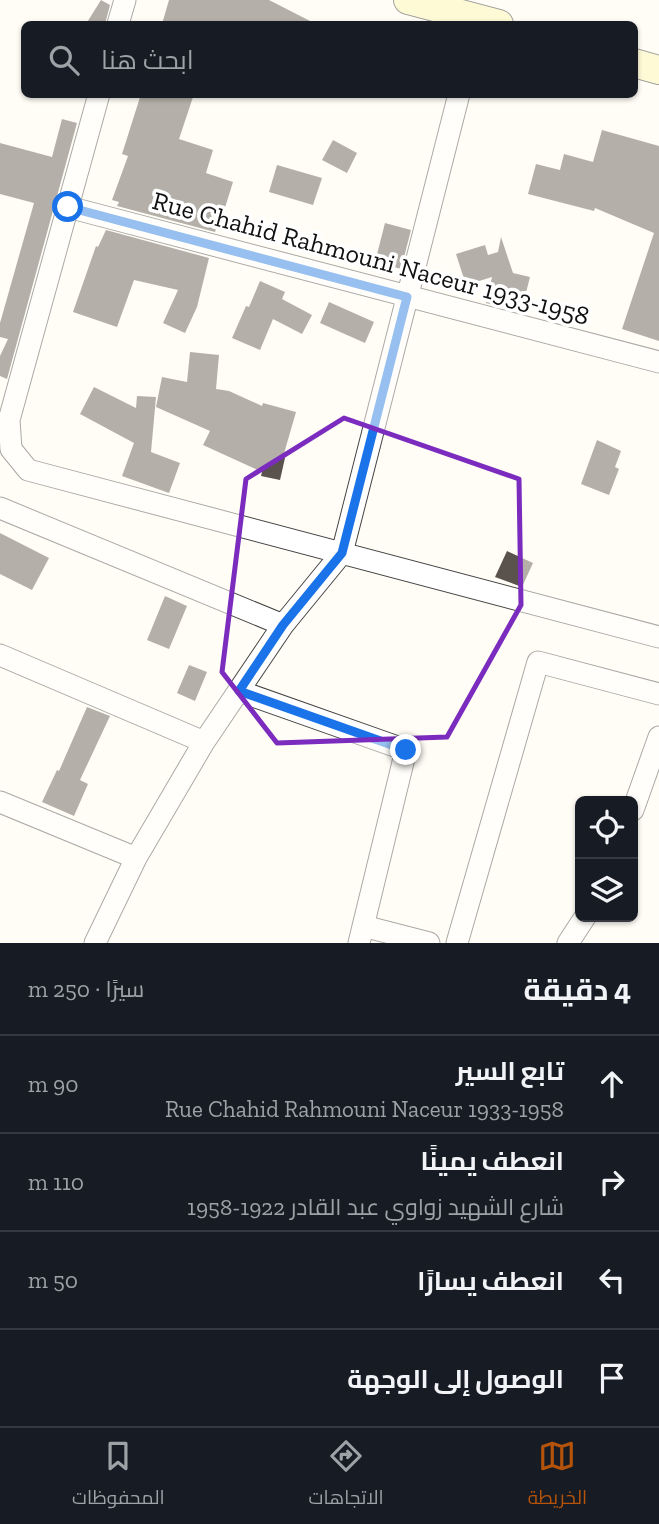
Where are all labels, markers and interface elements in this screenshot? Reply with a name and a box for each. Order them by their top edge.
search box [21,21,638,98]
icon: search [45,41,83,79]
text: ابحث هنا [101,44,194,76]
street label: Rue Chahid Rahmouni Naceur 1933-1958 [149,184,593,332]
route start [52,191,83,222]
route end [390,734,421,765]
map controls [575,796,638,922]
button: locate [575,796,638,859]
button: layers [575,859,638,922]
text: 4 دقيقة [523,972,631,1008]
text: سيرًا · 250 m [28,975,144,1003]
text: تابع السير [456,1055,564,1087]
icon: ahead [593,1065,631,1103]
text: 90 m [28,1070,79,1098]
text: Rue Chahid Rahmouni Naceur 1933-1958 [165,1095,564,1123]
text: انعطف يمينًا [421,1145,564,1177]
icon: right [593,1163,631,1201]
text: 110 m [28,1168,84,1196]
text: شارع الشهيد زواوي عبد القادر 1922-1958 [187,1193,564,1221]
icon: left [593,1261,631,1299]
text: انعطف يسارًا [417,1265,564,1297]
text: 50 m [28,1266,78,1294]
icon: arrive [593,1359,631,1397]
text: الوصول إلى الوجهة [347,1363,564,1395]
tab: المحفوظات [72,1437,165,1515]
tab: الاتجاهات [308,1437,384,1515]
tab: الخريطة [528,1437,587,1515]

